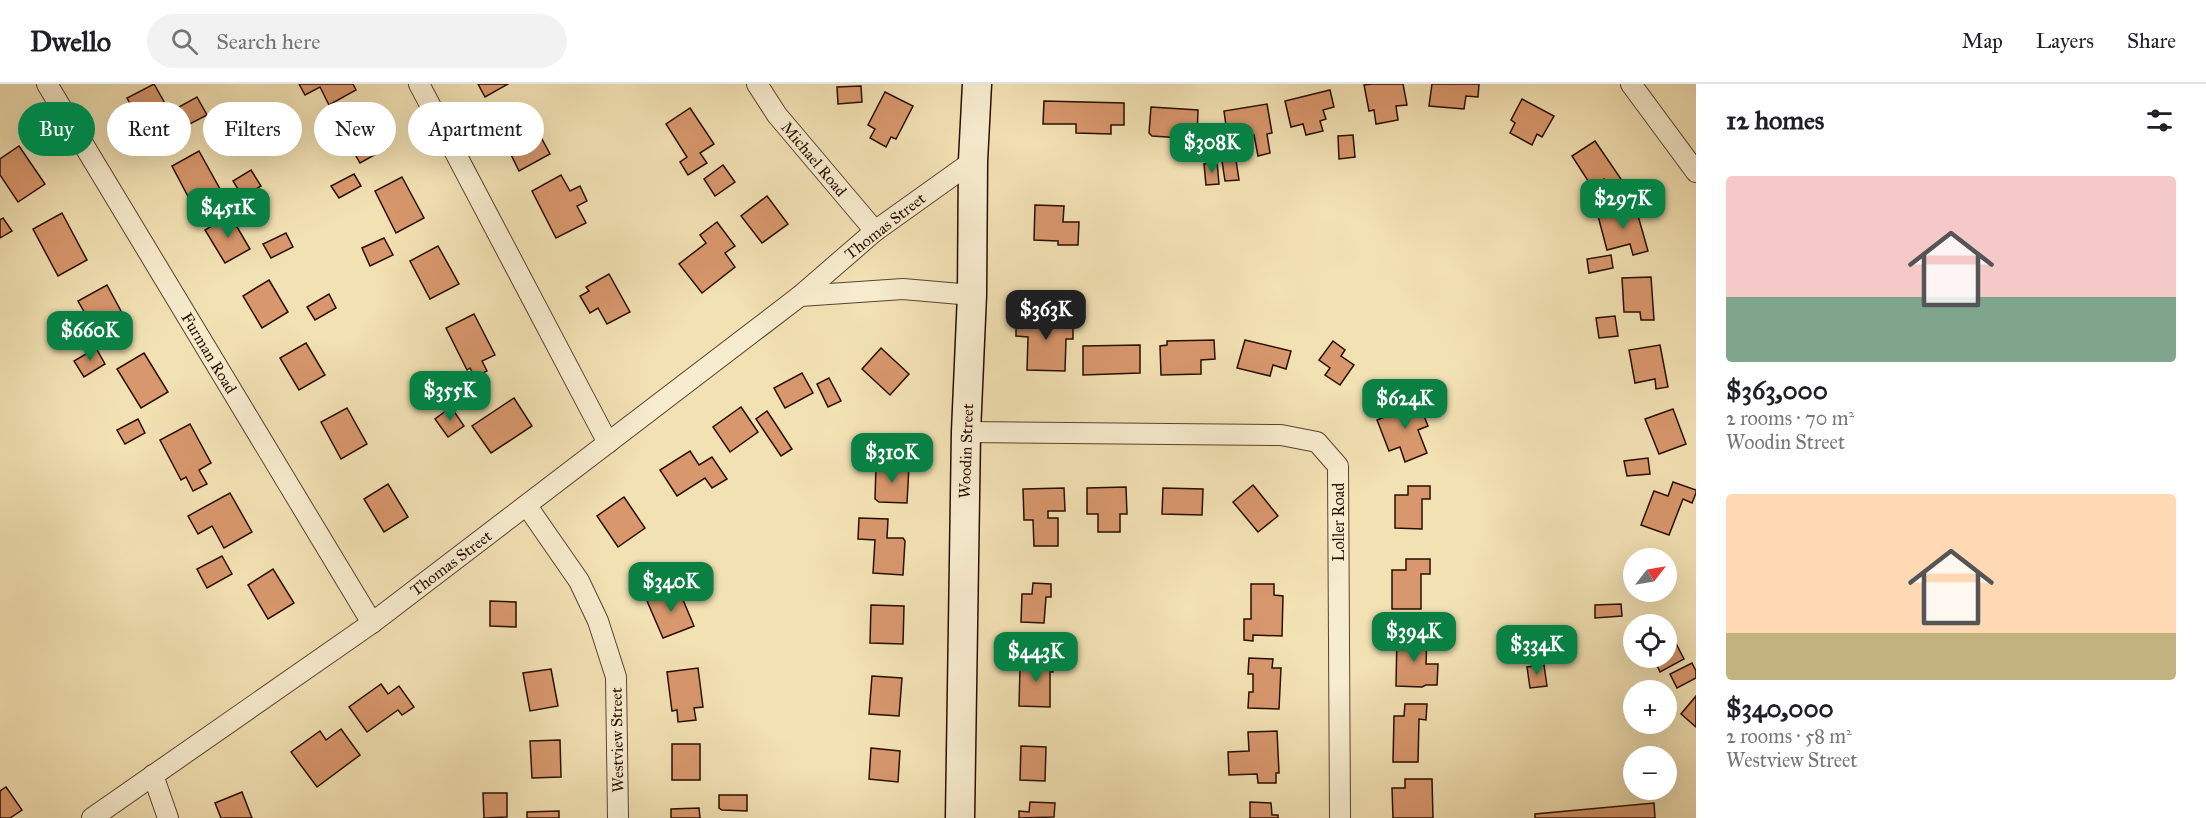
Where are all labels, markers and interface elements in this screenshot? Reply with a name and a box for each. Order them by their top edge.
search box [147,14,567,68]
text: Dwello [30,24,111,59]
icon: search [168,25,201,58]
text: Search here [216,28,320,55]
text: Map [1962,28,2003,54]
text: Layers [2036,28,2094,54]
text: Share [2127,28,2176,54]
chip: Buy [18,102,95,156]
chip: Rent [107,102,191,156]
chip: Filters [203,102,302,156]
chip: New [314,102,396,156]
chip: Apartment [408,102,544,156]
text: 12 homes [1726,104,1824,136]
icon: filters [2143,104,2176,137]
street label: Michael Road [777,118,851,200]
pin: $308K [1170,123,1254,174]
text: $308K [1184,130,1240,154]
pin: $297K [1581,179,1665,230]
text: $297K [1594,186,1652,210]
pin: $451K [186,188,270,239]
street label: Thomas Street [841,188,929,263]
text: $451K [201,195,255,219]
icon: home [1897,215,2005,323]
pin: $363K [1004,290,1088,341]
text: $363K [1020,297,1072,321]
street label: Furman Road [177,309,241,397]
pin: $660K [48,311,132,362]
text: $660K [61,318,119,342]
pin: $355K [408,371,492,422]
text: $363,000 [1726,374,1828,406]
text: $355K [424,378,476,402]
pin: $624K [1363,379,1447,430]
text: $624K [1376,386,1434,410]
street label: Woodin Street [955,403,977,499]
text: 2 rooms · 70 m² [1726,406,1854,430]
text: Woodin Street [1726,430,1845,454]
pin: $310K [850,433,934,484]
text: $310K [865,440,919,464]
street label: Loller Road [1329,483,1348,561]
street label: Thomas Street [406,526,496,600]
icon: home [1897,533,2005,641]
north arrow [1623,548,1677,602]
map controls [1623,548,1677,800]
pin: $340K [629,562,713,613]
text: $340K [643,569,699,593]
pin: $394K [1372,612,1456,663]
button: locate [1623,614,1677,668]
text: $394K [1386,619,1442,643]
pin: $334K [1495,625,1579,676]
pin: $443K [994,632,1078,683]
text: $334K [1510,632,1564,656]
text: $443K [1008,639,1064,663]
button: + [1623,680,1677,734]
street label: Westview Street [607,687,627,793]
text: $340,000 [1726,692,1834,724]
text: 2 rooms · 58 m² [1726,724,1852,748]
button: − [1623,746,1677,800]
text: Westview Street [1726,748,1857,772]

